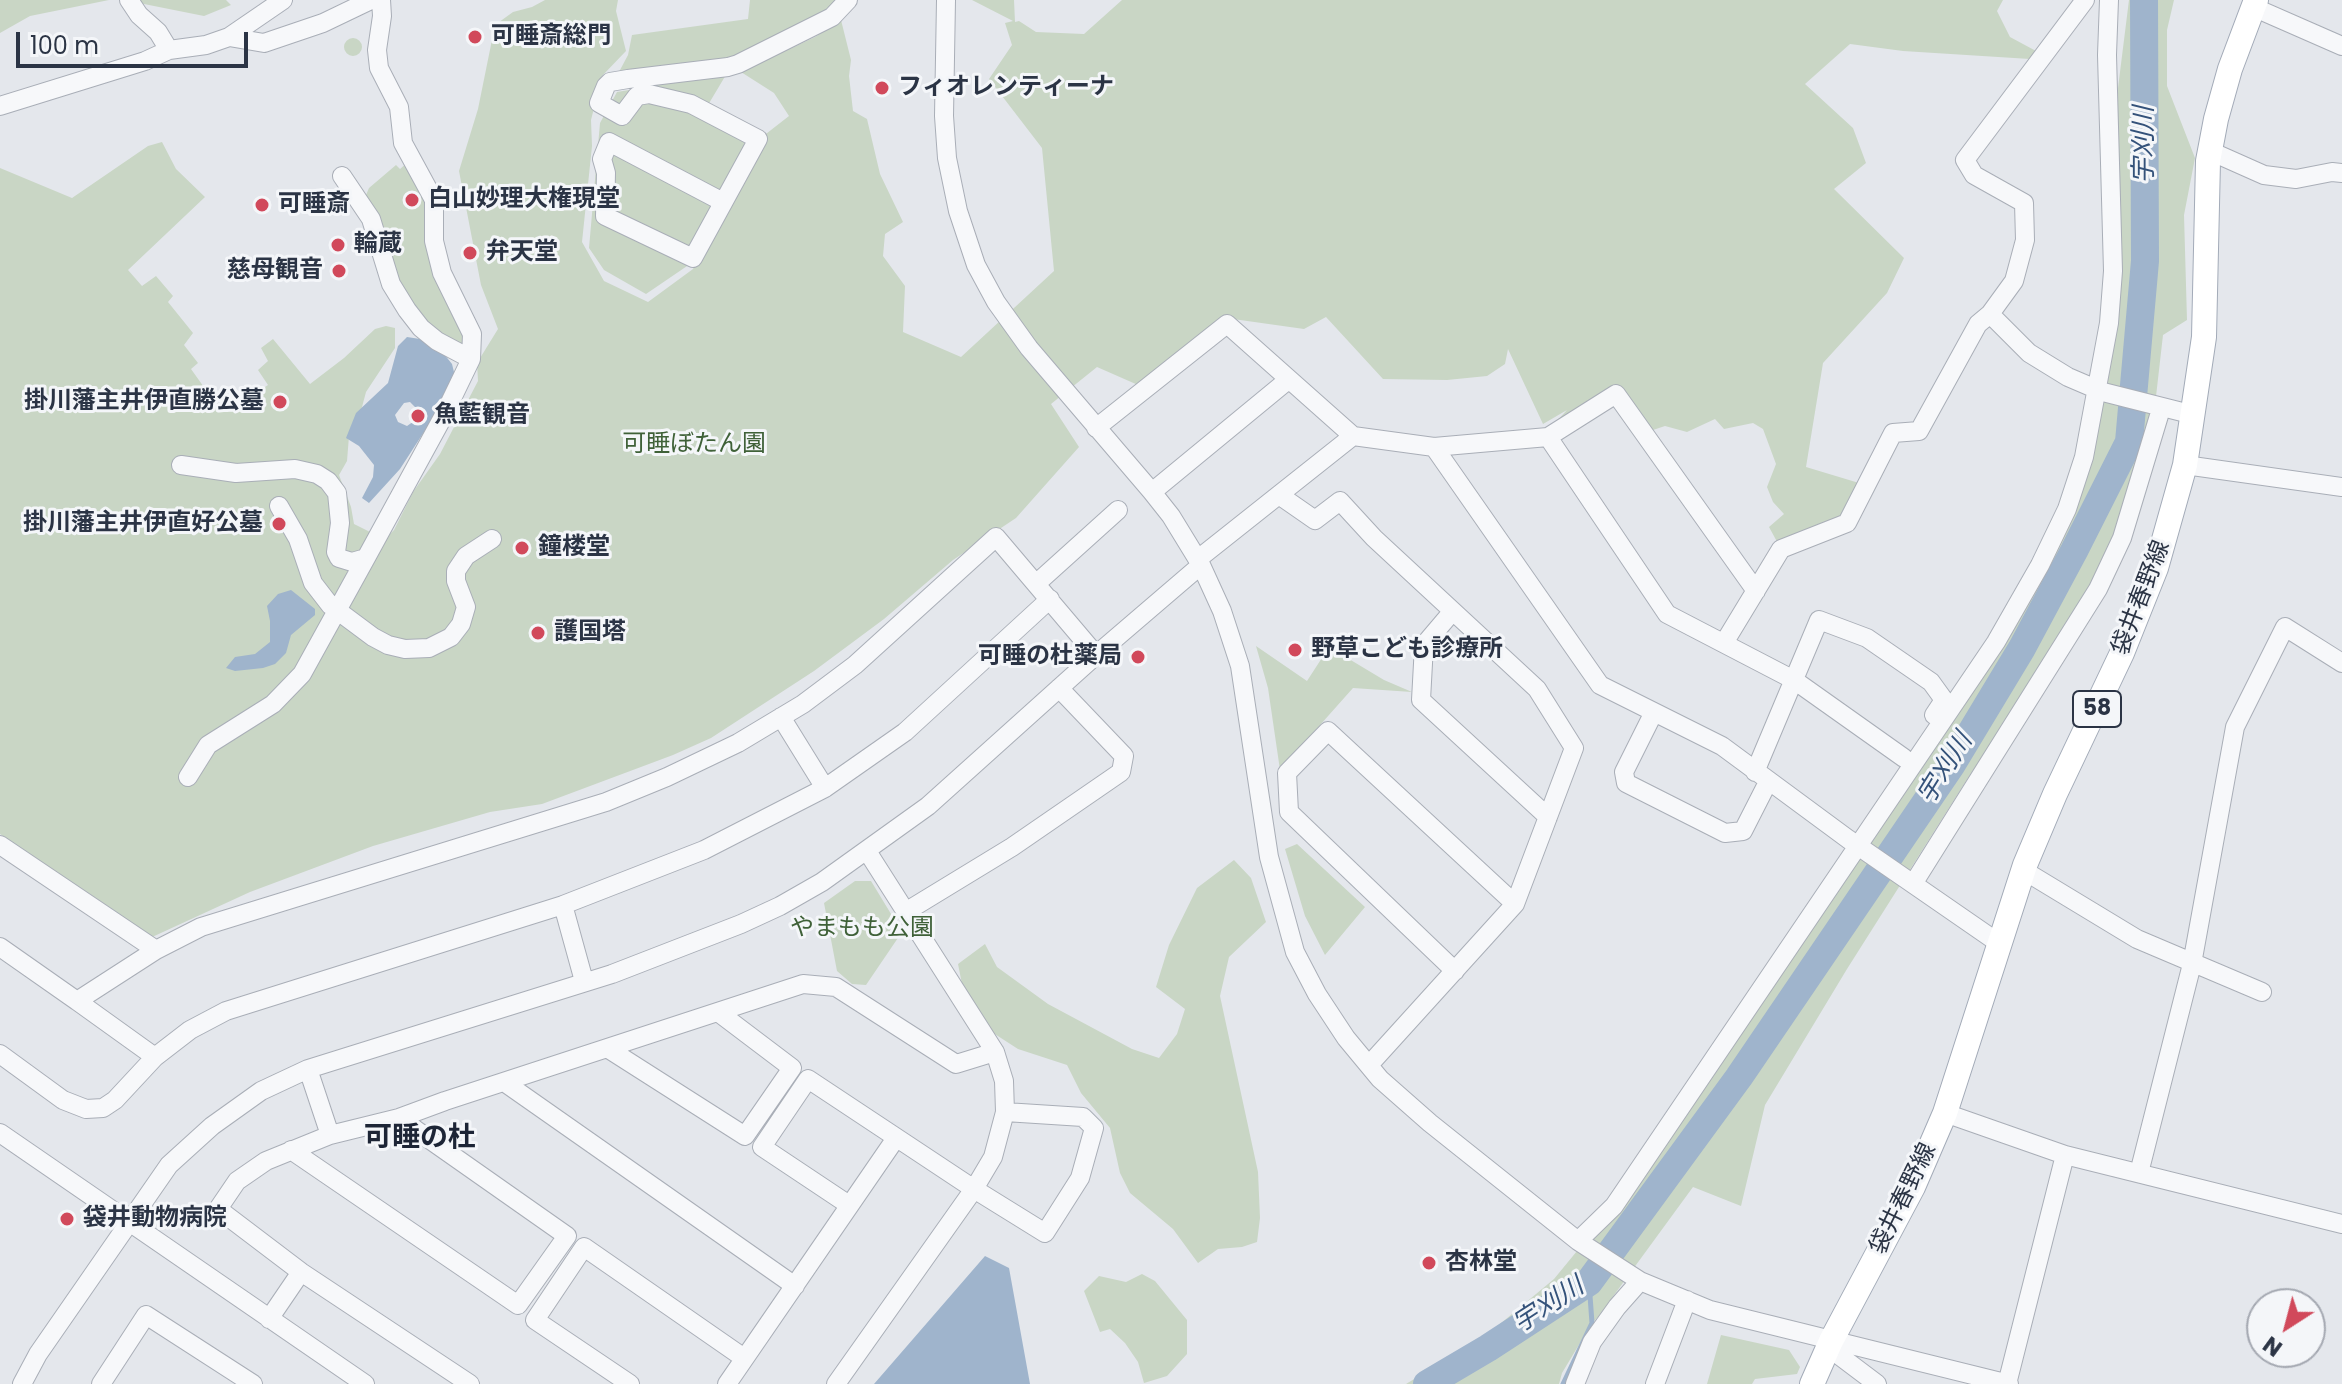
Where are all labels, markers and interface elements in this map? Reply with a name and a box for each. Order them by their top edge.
scale bar [20,16,252,66]
place label: 可睡斎総門 [491,23,611,51]
marker: 可睡斎総門 [466,28,484,46]
text: 100 m [30,29,99,62]
place label: フィオレンティーナ [898,74,1114,102]
marker: フィオレンティーナ [873,79,891,97]
water label: 宇刈川 [2129,106,2161,184]
place label: 白山妙理大権現堂 [428,186,620,214]
place label: 可睡斎 [278,191,350,219]
marker: 白山妙理大権現堂 [403,191,421,209]
marker: 可睡斎 [253,196,271,214]
place label: 輪蔵 [354,231,402,259]
marker: 輪蔵 [329,236,347,254]
place label: 弁天堂 [486,239,558,267]
marker: 弁天堂 [461,244,479,262]
place label: 慈母観音 [227,257,323,285]
marker: 慈母観音 [330,262,348,280]
place label: 掛川藩主井伊直勝公墓 [24,388,264,416]
marker: 掛川藩主井伊直勝公墓 [271,393,289,411]
place label: 魚藍観音 [434,402,530,430]
marker: 魚藍観音 [409,407,427,425]
park label: 可睡ぼたん園 [622,431,766,459]
place label: 掛川藩主井伊直好公墓 [23,510,263,538]
marker: 掛川藩主井伊直好公墓 [270,515,288,533]
place label: 鐘楼堂 [538,534,610,562]
street label: 袋井春野線 [2107,537,2177,659]
marker: 鐘楼堂 [513,539,531,557]
place label: 護国塔 [554,619,626,647]
marker: 護国塔 [529,624,547,642]
place label: 野草こども診療所 [1311,636,1503,664]
marker: 野草こども診療所 [1286,641,1304,659]
place label: 可睡の杜薬局 [978,643,1122,671]
marker: 可睡の杜薬局 [1129,648,1147,666]
road number: 58 [2073,691,2121,727]
water label: 宇刈川 [1912,728,1980,810]
park label: やまもも公園 [790,915,934,943]
district label: 可睡の杜 [364,1122,476,1156]
street label: 袋井春野線 [1865,1139,1943,1259]
place label: 袋井動物病院 [83,1205,227,1233]
marker: 袋井動物病院 [58,1210,76,1228]
place label: 杏林堂 [1445,1249,1517,1277]
marker: 杏林堂 [1420,1254,1438,1272]
water label: 宇刈川 [1508,1272,1590,1340]
north arrow [2246,1288,2326,1368]
text: N [2257,1329,2289,1364]

